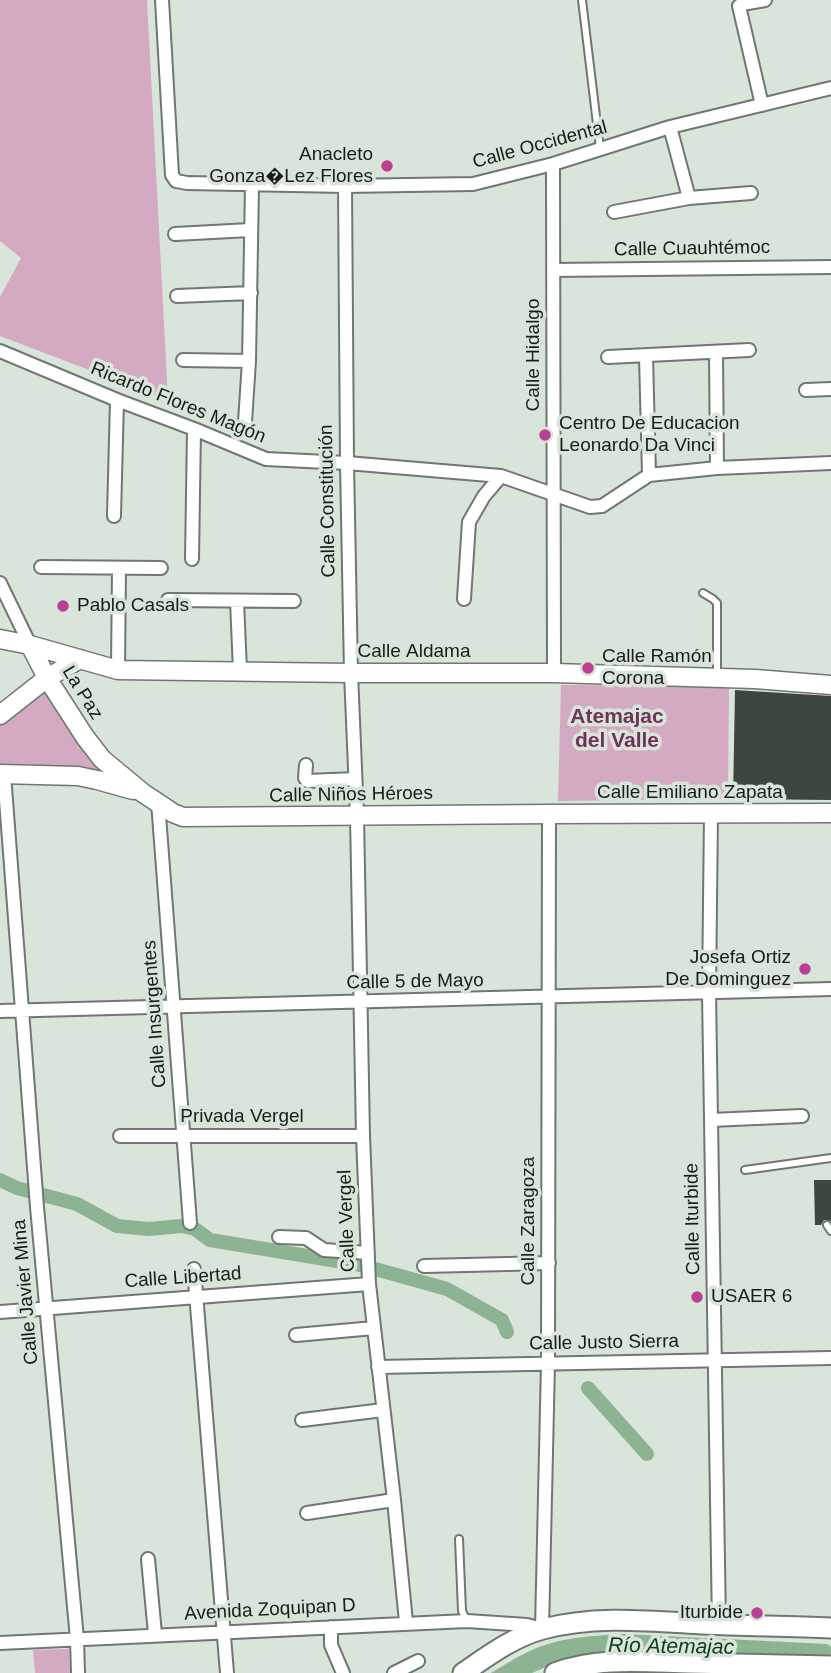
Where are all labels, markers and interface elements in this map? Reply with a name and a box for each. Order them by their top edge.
street label: Calle Occidental [470,116,610,174]
place label: Anacleto Gonza�Lez Flores [209,144,373,188]
marker: Anacleto Gonza�Lez Flores [379,158,395,174]
street label: Calle Cuauhtémoc [614,236,770,262]
street label: Calle Hidalgo [523,298,545,412]
street label: Ricardo Flores Magón [87,357,269,449]
place label: Centro De Educacion Leonardo Da Vinci [559,413,740,457]
street label: Calle Constitución [315,424,341,578]
marker: Centro De Educacion Leonardo Da Vinci [537,427,553,443]
place label: Pablo Casals [77,595,189,617]
marker: Pablo Casals [55,598,71,614]
street label: Calle Aldama [358,641,470,663]
place label: Calle Ramón Corona [602,646,712,690]
marker: Calle Ramón Corona [580,660,596,676]
street label: La Paz [57,662,107,724]
district label: Atemajac del Valle [570,704,664,754]
street label: Calle Niños Héroes [269,782,433,808]
street label: Calle Emiliano Zapata [597,782,783,804]
street label: Calle Insurgentes [138,939,172,1089]
place label: Josefa Ortiz De Dominguez [665,947,791,991]
marker: Josefa Ortiz De Dominguez [797,961,813,977]
street label: Calle 5 de Mayo [346,969,484,995]
street label: Privada Vergel [180,1106,304,1128]
street label: Calle Zaragoza [518,1157,540,1285]
street label: Calle Iturbide [681,1163,705,1275]
street label: Calle Vergel [334,1169,360,1273]
street label: Calle Javier Mina [8,1218,44,1366]
street label: Calle Libertad [124,1263,242,1293]
place label: USAER 6 [711,1286,792,1308]
marker: USAER 6 [689,1289,705,1305]
street label: Calle Justo Sierra [529,1330,679,1356]
street label: Avenida Zoquipan D [184,1594,356,1626]
place label: Iturbide [680,1602,743,1624]
marker: Iturbide [749,1605,765,1621]
water label: Río Atemajac [608,1633,734,1661]

